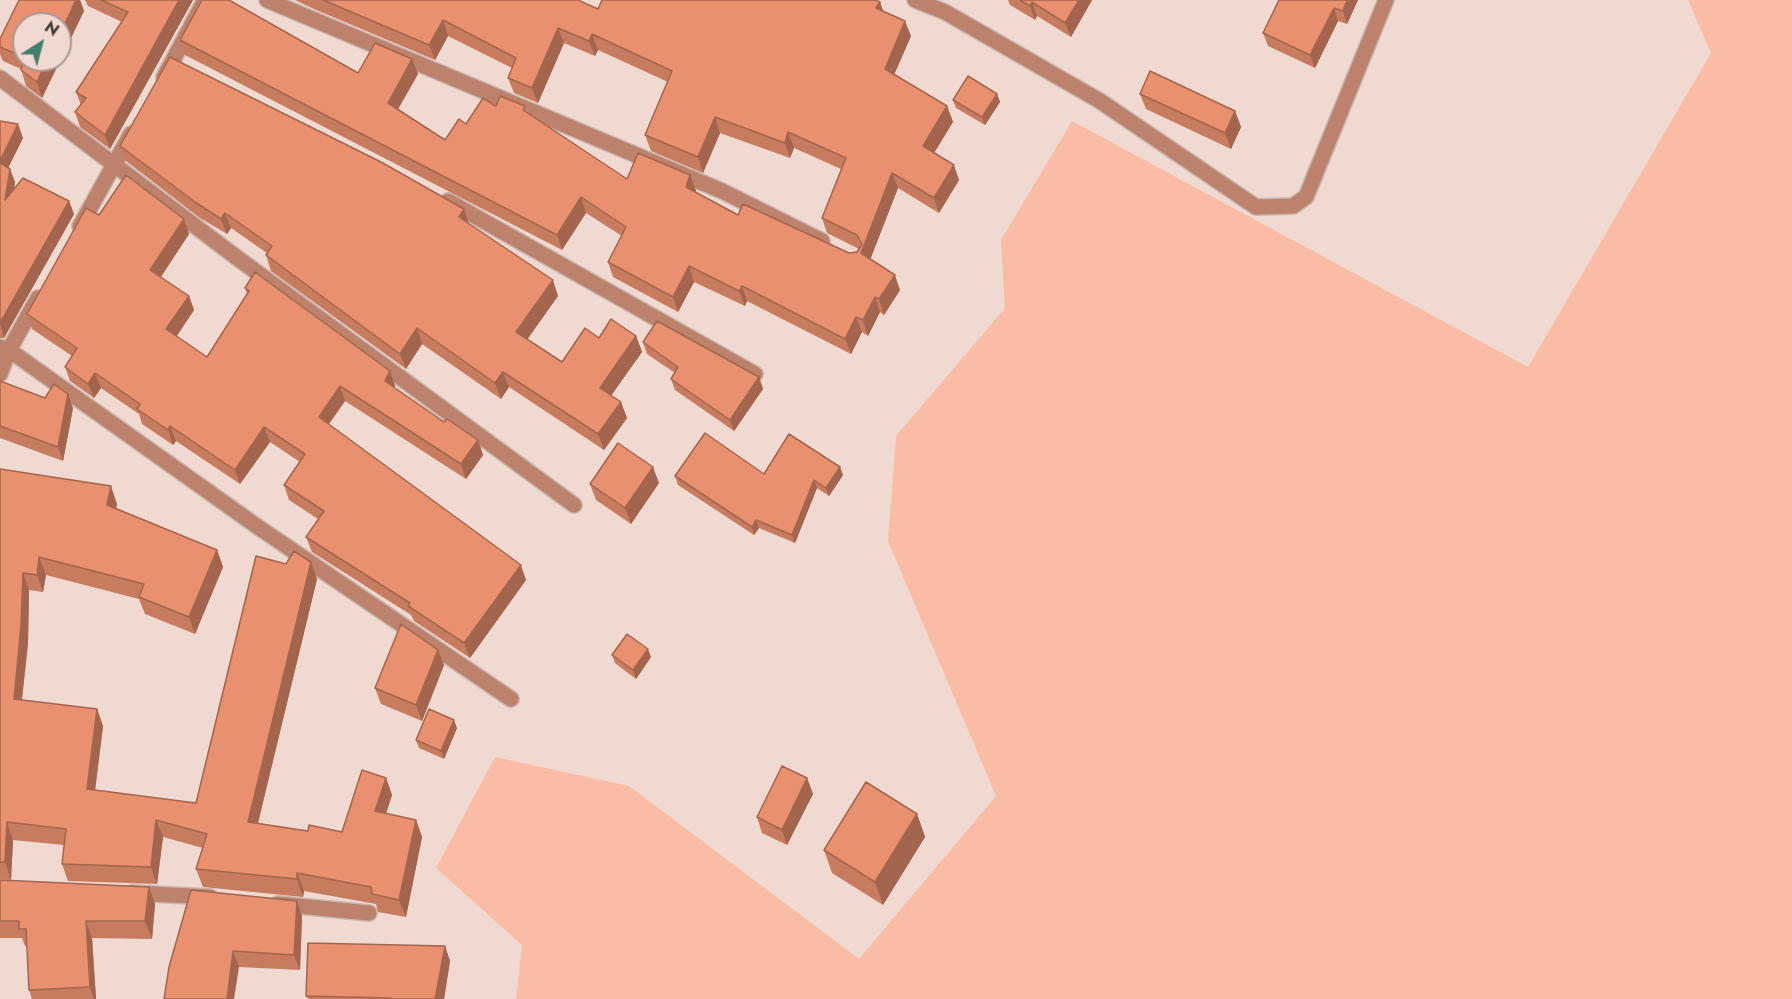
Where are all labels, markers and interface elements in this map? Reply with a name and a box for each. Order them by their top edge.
north arrow [12,12,72,72]
text: N [40,16,64,42]

